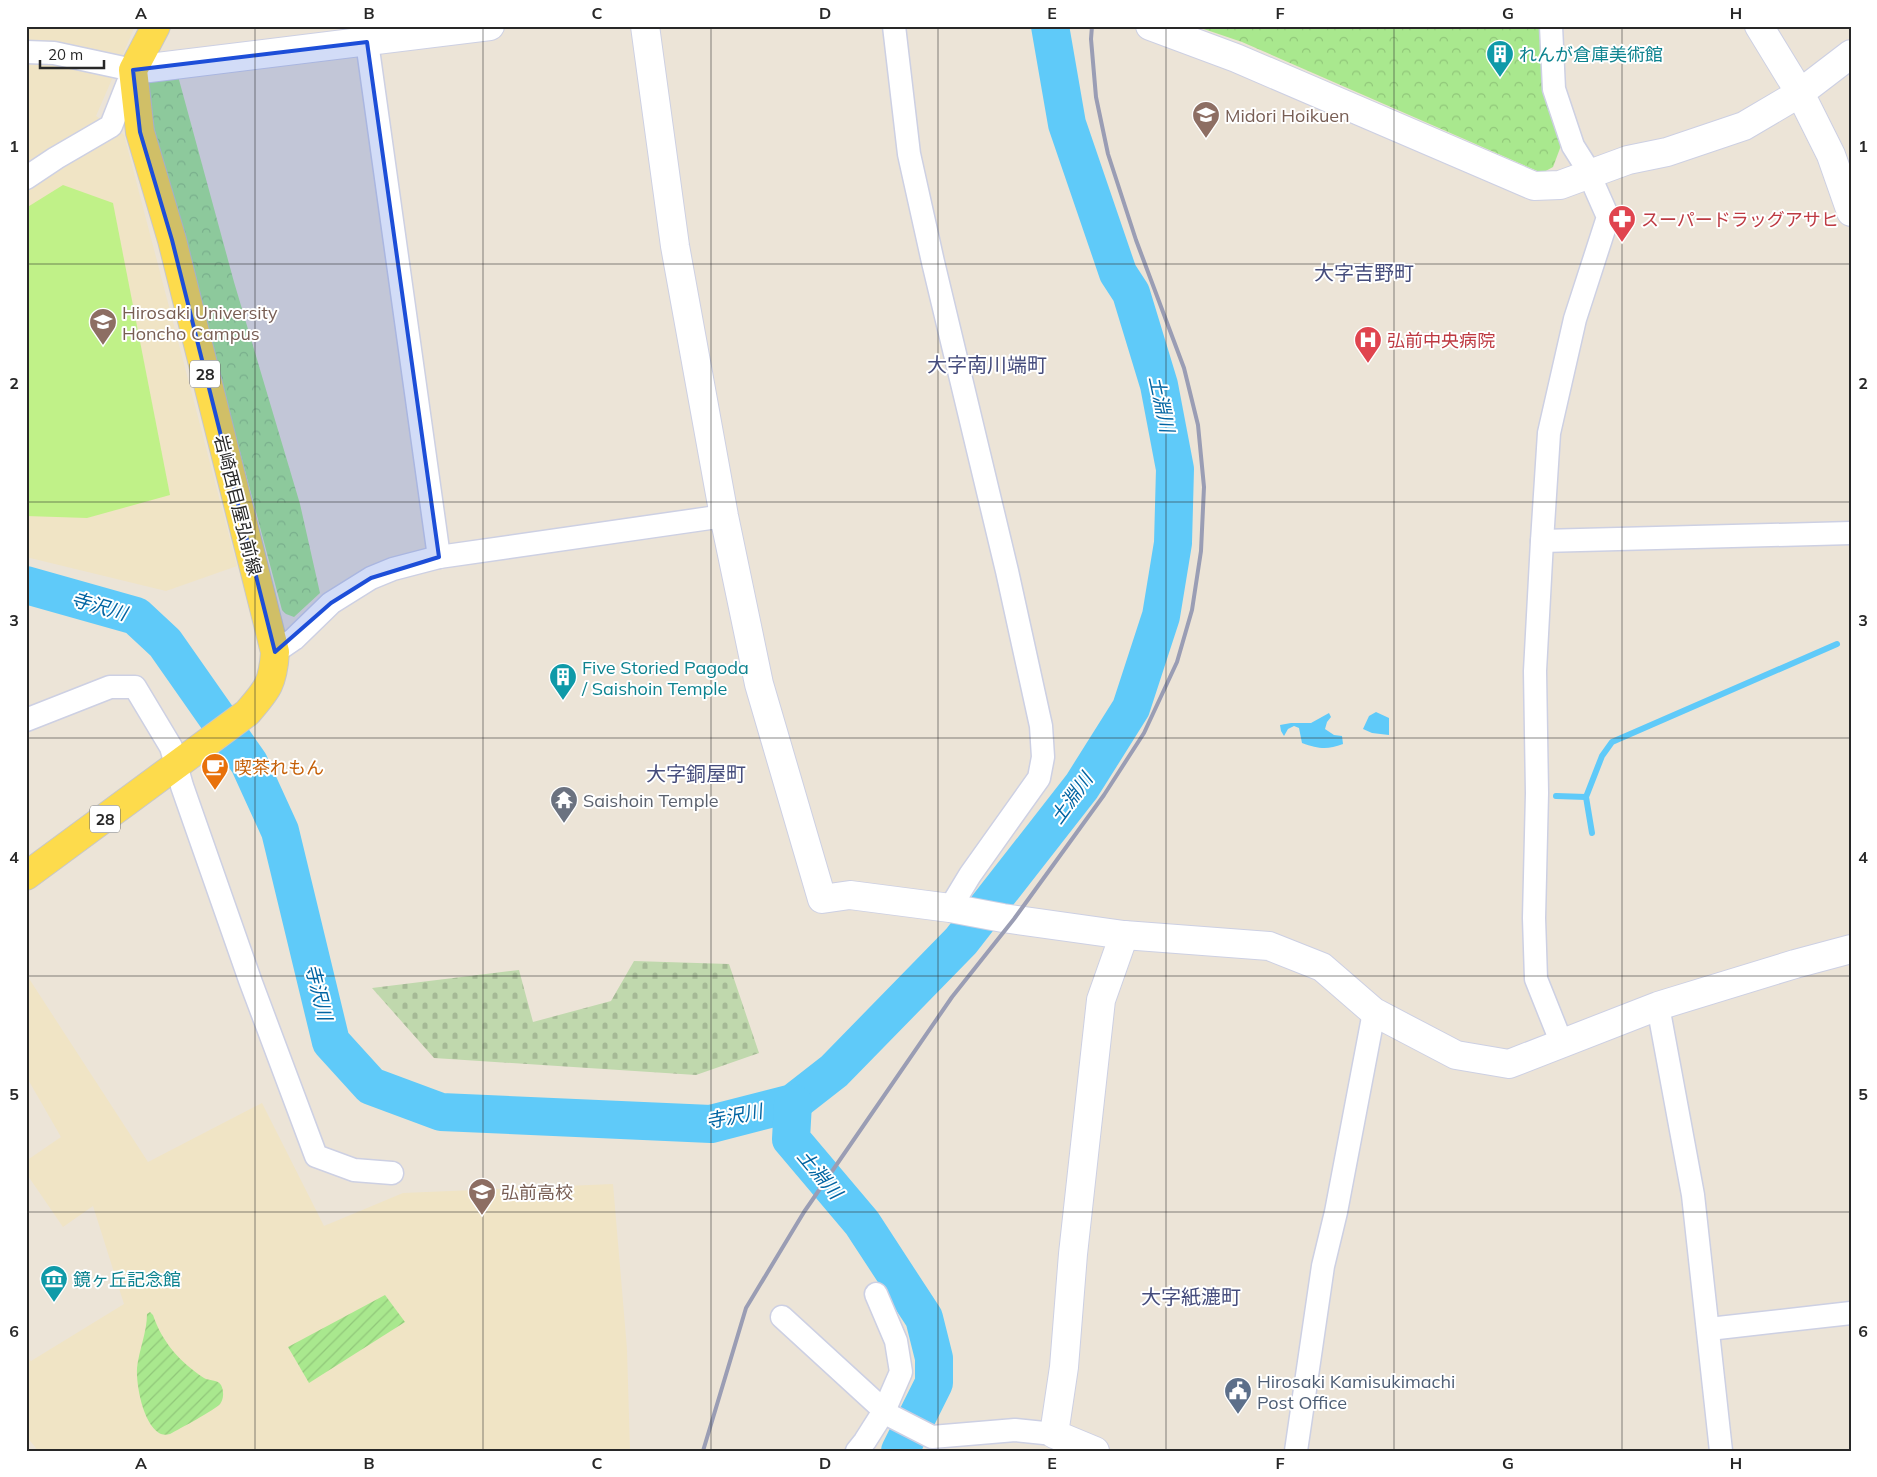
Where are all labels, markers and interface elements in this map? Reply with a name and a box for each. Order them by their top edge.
text: A [135,3,147,23]
text: B [363,3,375,23]
text: C [592,3,603,23]
text: D [819,3,831,23]
text: E [1047,3,1057,23]
text: F [1275,3,1285,23]
text: G [1502,3,1514,23]
text: H [1730,3,1742,23]
scale bar [40,38,104,70]
building icon: れんが倉庫美術館 [1485,39,1515,78]
place label: れんが倉庫美術館 [1519,43,1663,66]
text: 20 m [48,45,83,64]
school or university icon: Midori Hoikuen [1191,100,1221,139]
place label: Midori Hoikuen [1225,104,1350,127]
text: 1 [9,136,19,156]
text: 1 [1858,136,1868,156]
pharmacy icon: スーパードラッグアサヒ [1607,204,1637,243]
place label: スーパードラッグアサヒ [1641,208,1839,231]
district label: 大字吉野町 [1314,260,1414,285]
place label: Hirosaki University Honcho Campus [122,301,278,345]
school or university icon: Hirosaki University Honcho Campus [88,307,118,346]
hospital icon: 弘前中央病院 [1353,325,1383,364]
place label: 弘前中央病院 [1387,329,1495,352]
district label: 大字南川端町 [927,352,1047,377]
road number: 28 [190,360,220,388]
text: 2 [9,373,19,393]
text: 2 [1858,373,1868,393]
water label: 土淵川 [1144,374,1180,436]
street label: 岩崎西目屋弘前線 [209,432,267,578]
water label: 寺沢川 [68,587,132,626]
text: 3 [9,610,19,630]
text: 3 [1858,610,1868,630]
place label: Five Storied Pagoda / Saishoin Temple [581,656,749,700]
building icon: Five Storied Pagoda / Saishoin Temple [548,662,578,701]
cafe icon: 喫茶れもん [200,752,230,791]
place label: 喫茶れもん [234,756,324,779]
district label: 大字銅屋町 [646,761,746,786]
water label: 土淵川 [1045,766,1099,828]
temple icon: Saishoin Temple [549,785,579,824]
place label: Saishoin Temple [583,789,719,812]
road number: 28 [90,806,120,832]
text: 4 [9,847,19,867]
text: 4 [1858,847,1868,867]
water label: 寺沢川 [300,961,338,1024]
text: 5 [9,1084,19,1104]
text: 5 [1858,1084,1868,1104]
water label: 寺沢川 [704,1098,766,1133]
water label: 土淵川 [792,1144,849,1205]
school or university icon: 弘前高校 [467,1177,497,1216]
place label: 弘前高校 [501,1181,573,1204]
museum icon: 鏡ヶ丘記念館 [39,1264,69,1303]
place label: 鏡ヶ丘記念館 [73,1268,181,1291]
district label: 大字紙漉町 [1141,1284,1241,1309]
text: 6 [9,1321,19,1341]
text: 6 [1858,1321,1868,1341]
place label: Hirosaki Kamisukimachi Post Office [1257,1370,1455,1414]
public building icon: Hirosaki Kamisukimachi Post Office [1223,1376,1253,1415]
text: A [135,1453,147,1473]
text: B [363,1453,375,1473]
text: C [592,1453,603,1473]
text: D [819,1453,831,1473]
text: E [1047,1453,1057,1473]
text: F [1275,1453,1285,1473]
text: G [1502,1453,1514,1473]
text: H [1730,1453,1742,1473]

